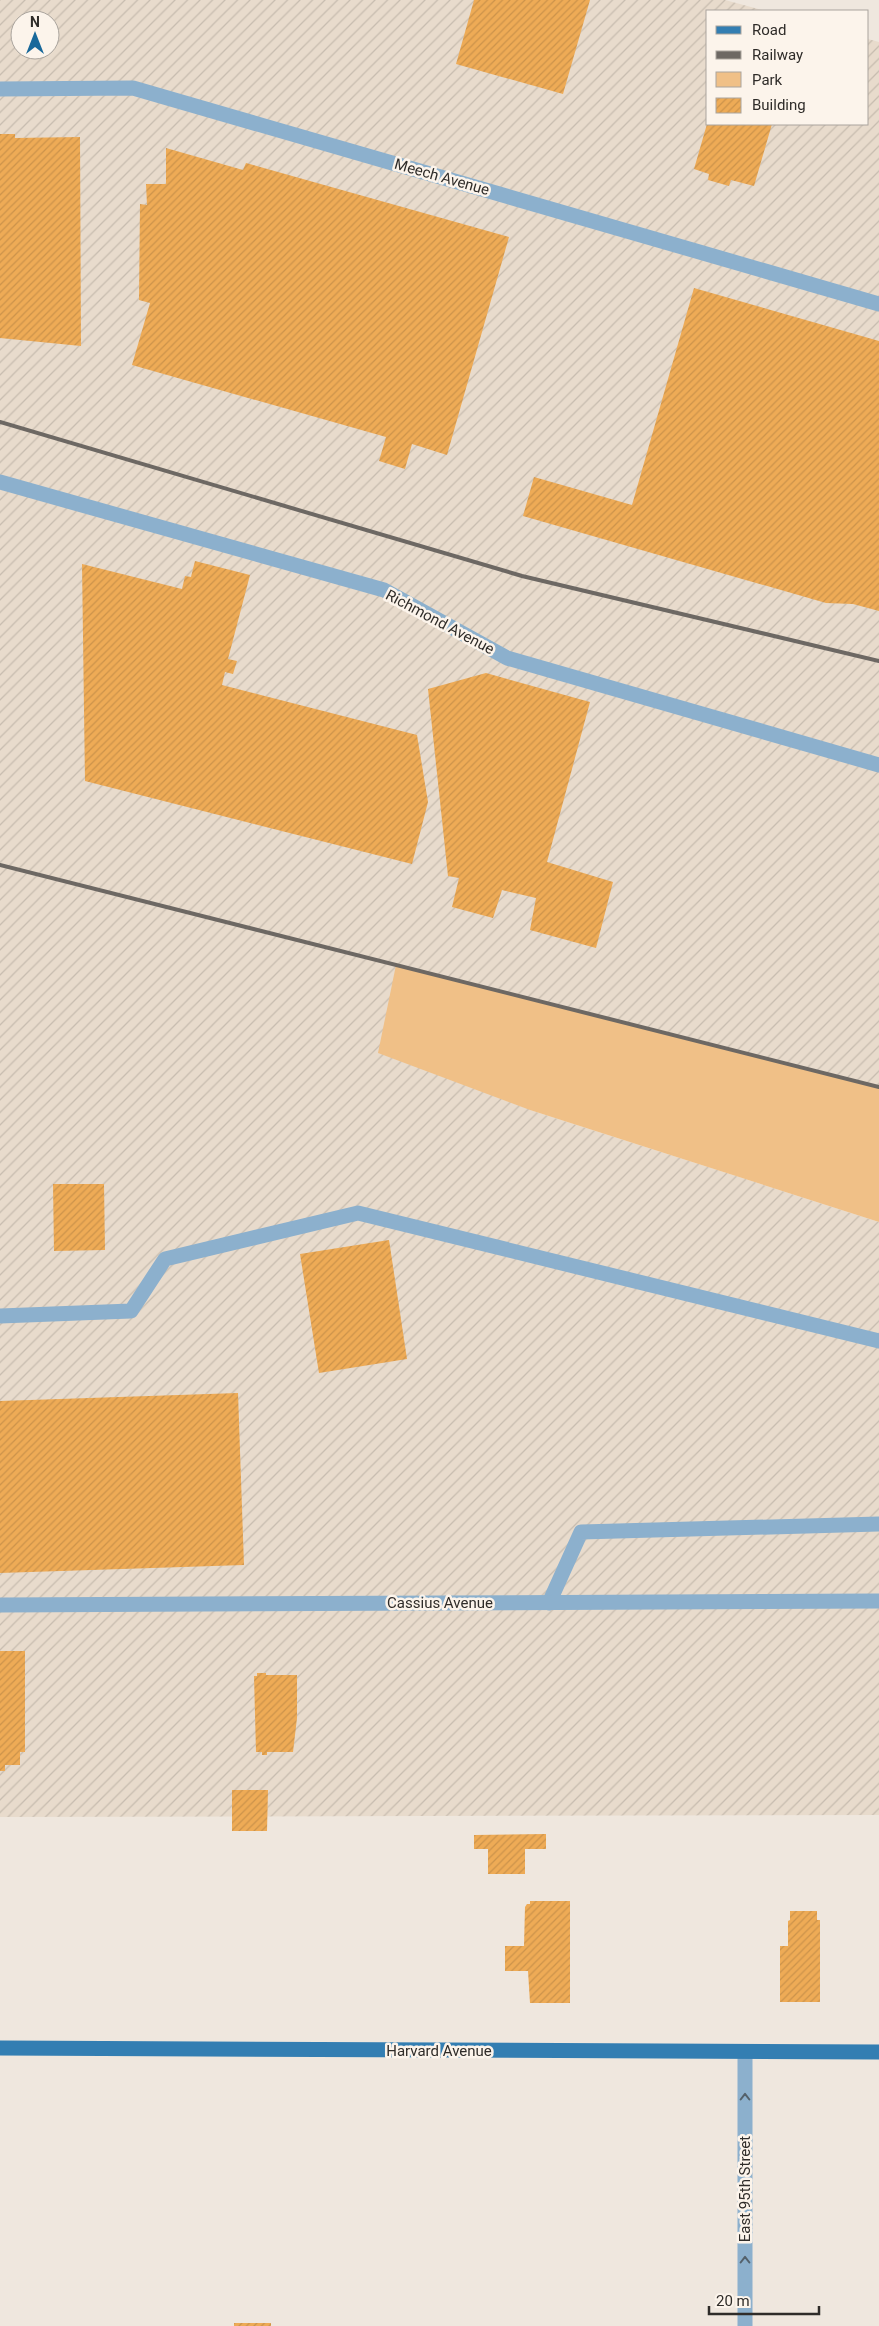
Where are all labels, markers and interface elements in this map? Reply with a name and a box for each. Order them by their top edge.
north arrow [10,10,60,60]
legend [706,10,869,125]
text: N [30,14,40,30]
text: Road [752,21,786,39]
text: Railway [752,46,803,64]
text: Park [752,71,783,89]
text: Building [752,96,806,114]
street label: Meech Avenue [392,155,492,199]
street label: Richmond Avenue [383,586,497,658]
street label: Cassius Avenue [387,1594,493,1612]
street label: Harvard Avenue [386,2042,492,2060]
one-way arrow [740,2093,750,2100]
street label: East 95th Street [736,2136,754,2242]
one-way arrow [740,2255,750,2263]
scale bar [709,2284,819,2316]
text: 20 m [716,2292,750,2310]

